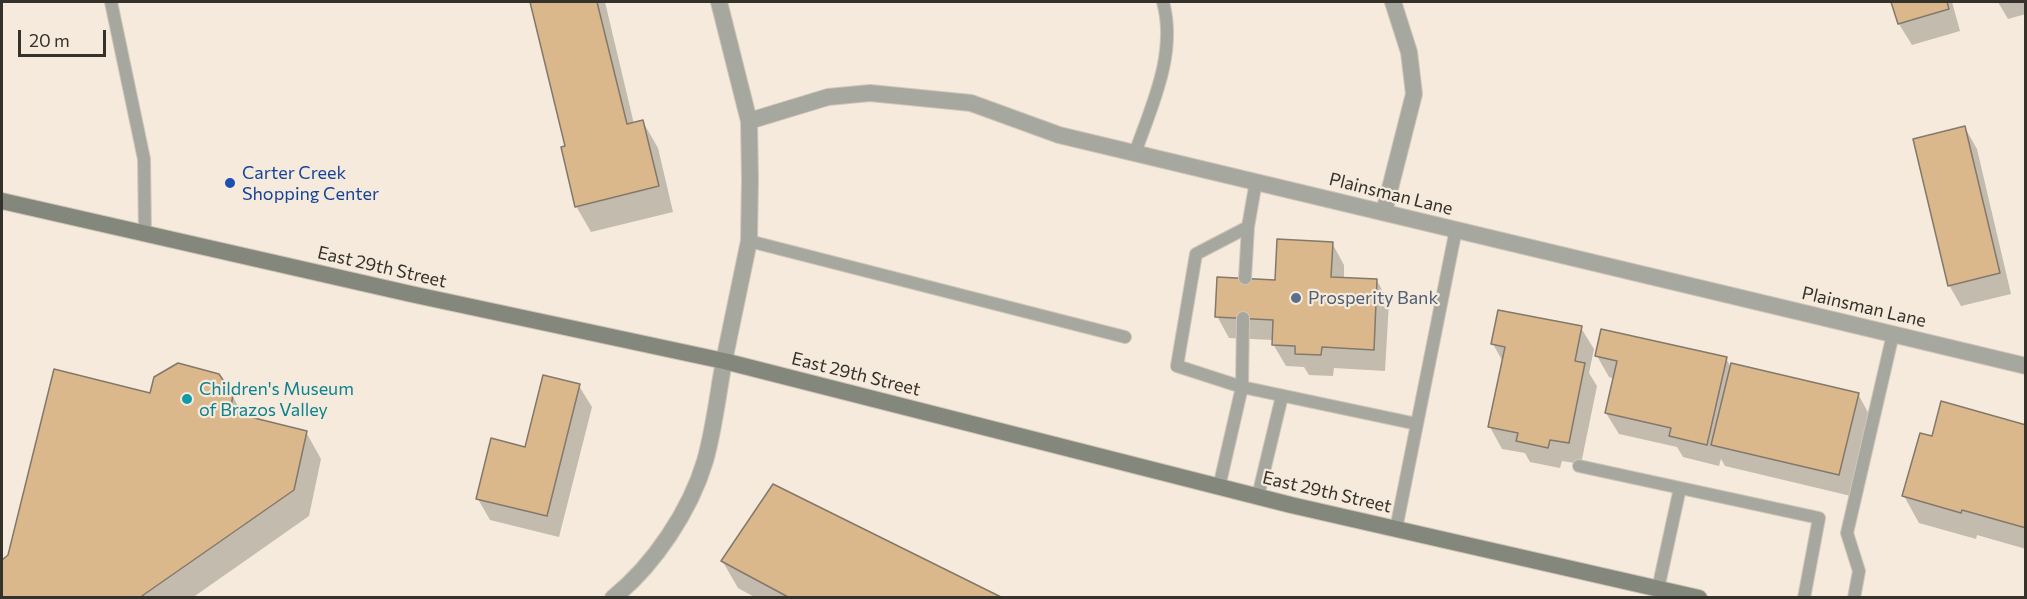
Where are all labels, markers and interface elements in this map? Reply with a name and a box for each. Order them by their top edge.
scale bar [21,18,110,56]
text: 20 m [29,29,70,51]
place label: Carter Creek Shopping Center [242,162,379,204]
street label: Plainsman Lane [1327,168,1455,220]
marker: Carter Creek Shopping Center [223,176,237,190]
street label: East 29th Street [315,242,449,292]
street label: Plainsman Lane [1800,282,1928,332]
place label: Prosperity Bank [1308,287,1438,309]
marker: Prosperity Bank [1289,291,1303,305]
street label: East 29th Street [789,348,923,400]
place label: Children's Museum of Brazos Valley [199,378,354,420]
marker: Children's Museum of Brazos Valley [180,392,194,406]
street label: East 29th Street [1260,467,1394,517]

